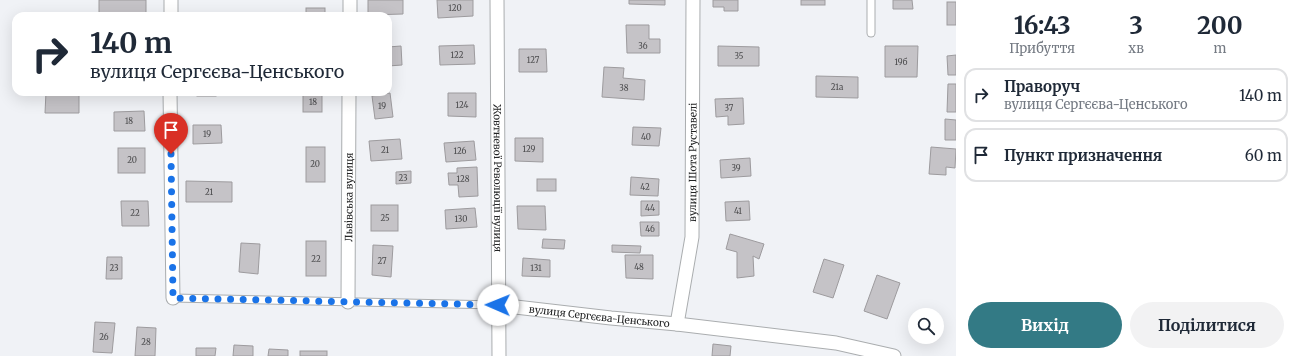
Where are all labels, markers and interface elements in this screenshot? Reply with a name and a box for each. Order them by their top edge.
house number: 120 [448,3,462,13]
text: 16:43 [1014,10,1071,41]
text: 3 [1129,10,1143,41]
text: 200 [1197,10,1243,41]
text: 140 m [90,25,172,61]
icon: right [24,28,76,80]
text: Прибуття [1009,40,1075,57]
text: хв [1128,40,1144,57]
text: m [1213,40,1226,57]
house number: 36 [638,41,648,51]
house number: 122 [451,50,464,60]
house number: 35 [735,51,744,61]
house number: 127 [527,55,540,65]
house number: 19б [895,57,908,67]
text: вулиця Сергєєва-Ценського [90,60,344,83]
text: Праворуч [1004,77,1080,96]
house number: 21а [831,82,844,92]
house number: 38 [619,83,629,93]
icon: right [970,84,992,106]
text: 140 m [1239,86,1282,105]
text: вулиця Сергєєва-Ценського [1004,96,1188,113]
house number: 18 [309,97,317,107]
house number: 124 [456,100,469,110]
house number: 19 [378,101,386,111]
street label: вулиця Шота Руставелі [686,103,700,222]
house number: 37 [725,103,734,113]
street label: Жовтневої Революції вулиця [491,104,504,252]
pin [154,113,188,154]
house number: 18 [125,116,133,126]
icon: arrive [160,119,182,141]
house number: 19 [203,129,211,139]
house number: 40 [641,132,651,142]
house number: 129 [523,144,536,154]
icon: arrive [970,144,992,166]
house number: 21 [381,145,389,155]
house number: 126 [454,146,467,156]
text: Пункт призначення [1004,146,1162,165]
text: 60 m [1245,146,1282,165]
street label: Львівська вулиця [342,152,356,242]
house number: 20 [127,155,137,165]
house number: 20 [310,159,320,169]
house number: 39 [731,163,741,173]
house number: 23 [398,173,408,183]
house number: 128 [457,174,470,184]
house number: 42 [640,182,650,192]
house number: 21 [205,187,213,197]
house number: 44 [645,203,655,213]
house number: 41 [734,206,742,216]
house number: 22 [130,208,140,218]
house number: 25 [380,213,390,223]
house number: 130 [454,214,468,224]
house number: 46 [645,224,655,234]
house number: 22 [311,254,321,264]
house number: 27 [377,256,387,266]
house number: 48 [634,262,644,272]
house number: 23 [109,263,119,273]
house number: 131 [530,263,542,273]
position arrow [477,284,519,326]
button: Вихід [968,302,1122,348]
button: Поділитися [1130,302,1284,348]
street label: вулиця Сергєєва-Ценського [528,303,670,330]
map controls [908,308,944,344]
button: search [908,308,944,344]
house number: 26 [99,332,109,342]
house number: 28 [141,337,151,347]

